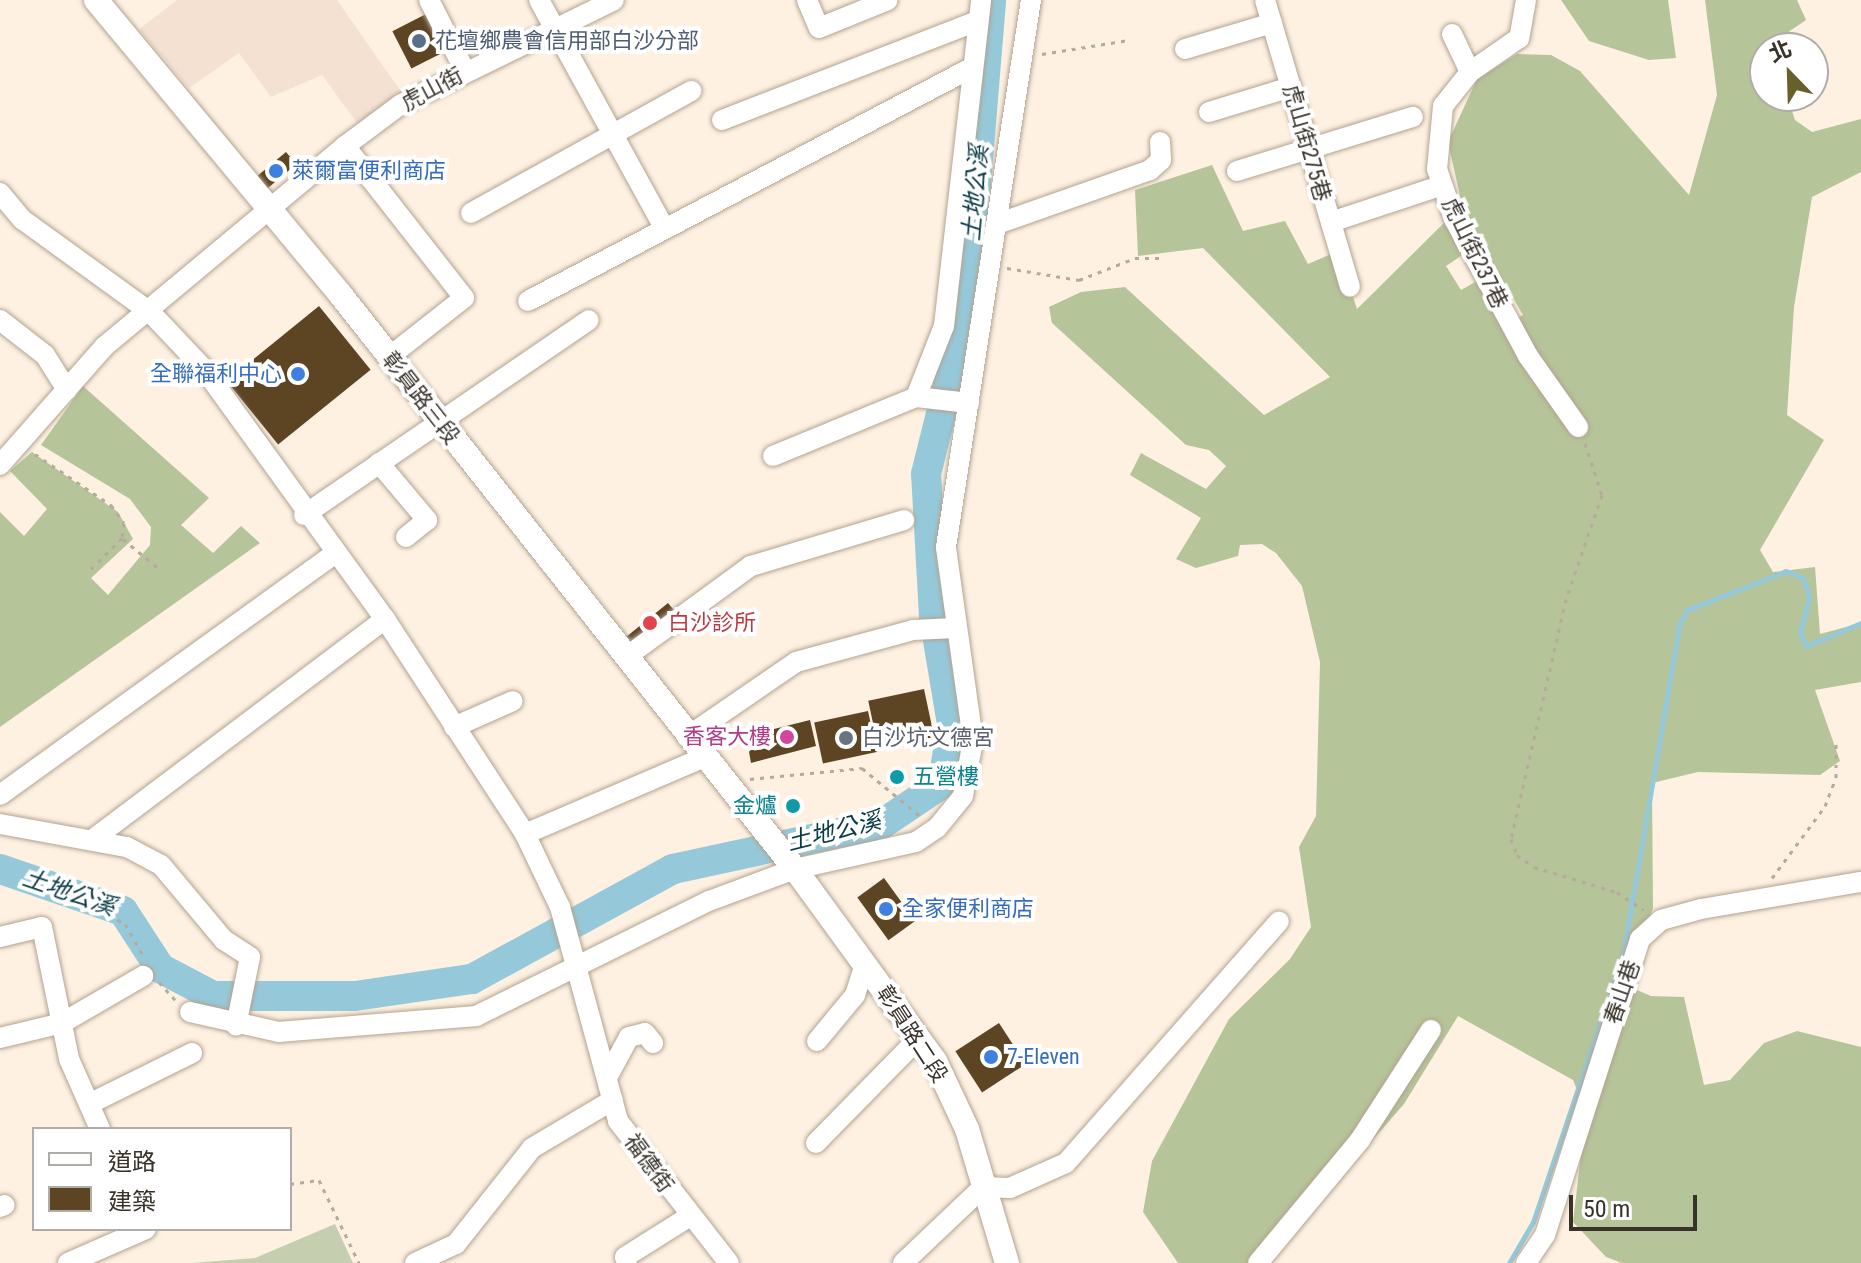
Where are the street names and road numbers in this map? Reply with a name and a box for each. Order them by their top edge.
street label: 虎山街 [397,62,467,116]
street label: 虎山街275巷 [1278,81,1336,205]
street label: 虎山街237巷 [1437,193,1513,313]
street label: 彰員路三段 [377,347,465,449]
street label: 春山巷 [1599,957,1645,1027]
street label: 彰員路二段 [871,981,953,1087]
street label: 福德街 [619,1129,679,1197]

